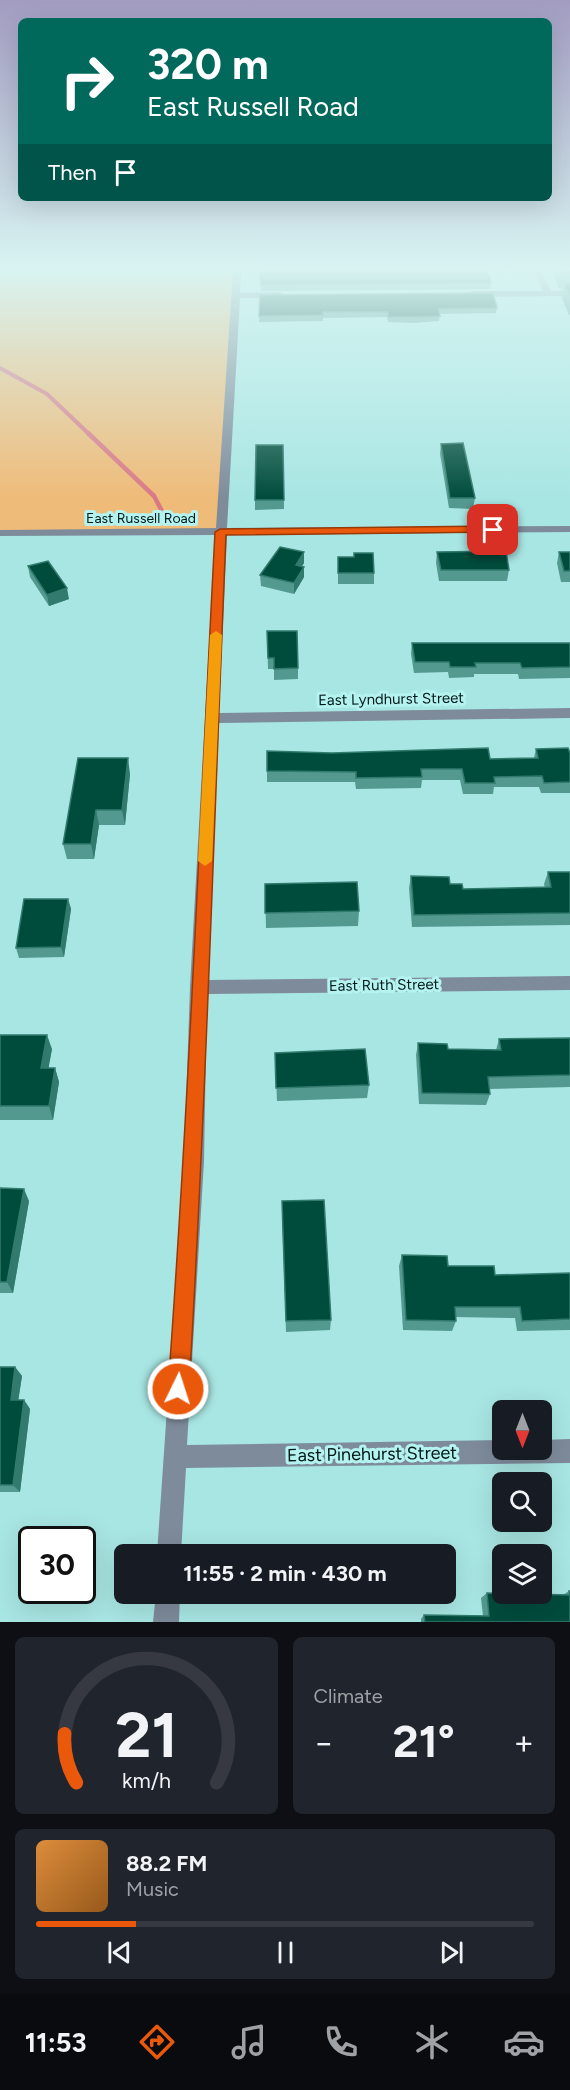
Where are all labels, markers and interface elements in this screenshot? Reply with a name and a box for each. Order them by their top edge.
text: 320 m [147,39,269,90]
icon: right [48,42,126,120]
text: East Russell Road [147,90,359,123]
icon: arrive [109,156,142,189]
text: Then [48,159,97,186]
pin [467,504,518,555]
street label: East Russell Road [86,510,196,527]
icon: arrive [476,513,509,546]
street label: East Lyndhurst Street [318,689,464,709]
street label: East Ruth Street [329,975,440,995]
position arrow [146,1357,210,1421]
north arrow [492,1400,552,1460]
map controls [492,1400,552,1604]
street label: East Pinehurst Street [287,1442,457,1466]
button: search [492,1472,552,1532]
speed limit sign: 30 [18,1526,96,1604]
button: layers [492,1544,552,1604]
text: 11:55 · 2 min · 430 m [183,1560,387,1587]
text: Climate [314,1684,383,1708]
text: 21 [115,1698,177,1773]
text: 21° [393,1714,455,1768]
text: − [314,1723,334,1762]
text: + [513,1723,534,1762]
text: km/h [122,1768,171,1793]
text: 88.2 FM [126,1850,207,1877]
text: Music [126,1877,179,1901]
icon: previous [103,1936,136,1969]
icon: pause [269,1936,302,1969]
icon: next [435,1936,468,1969]
icon: directions [136,2021,178,2063]
icon: music [228,2021,270,2063]
icon: phone [320,2021,362,2063]
icon: climate [411,2021,453,2063]
icon: car [503,2021,545,2063]
text: 11:53 [25,2026,86,2059]

